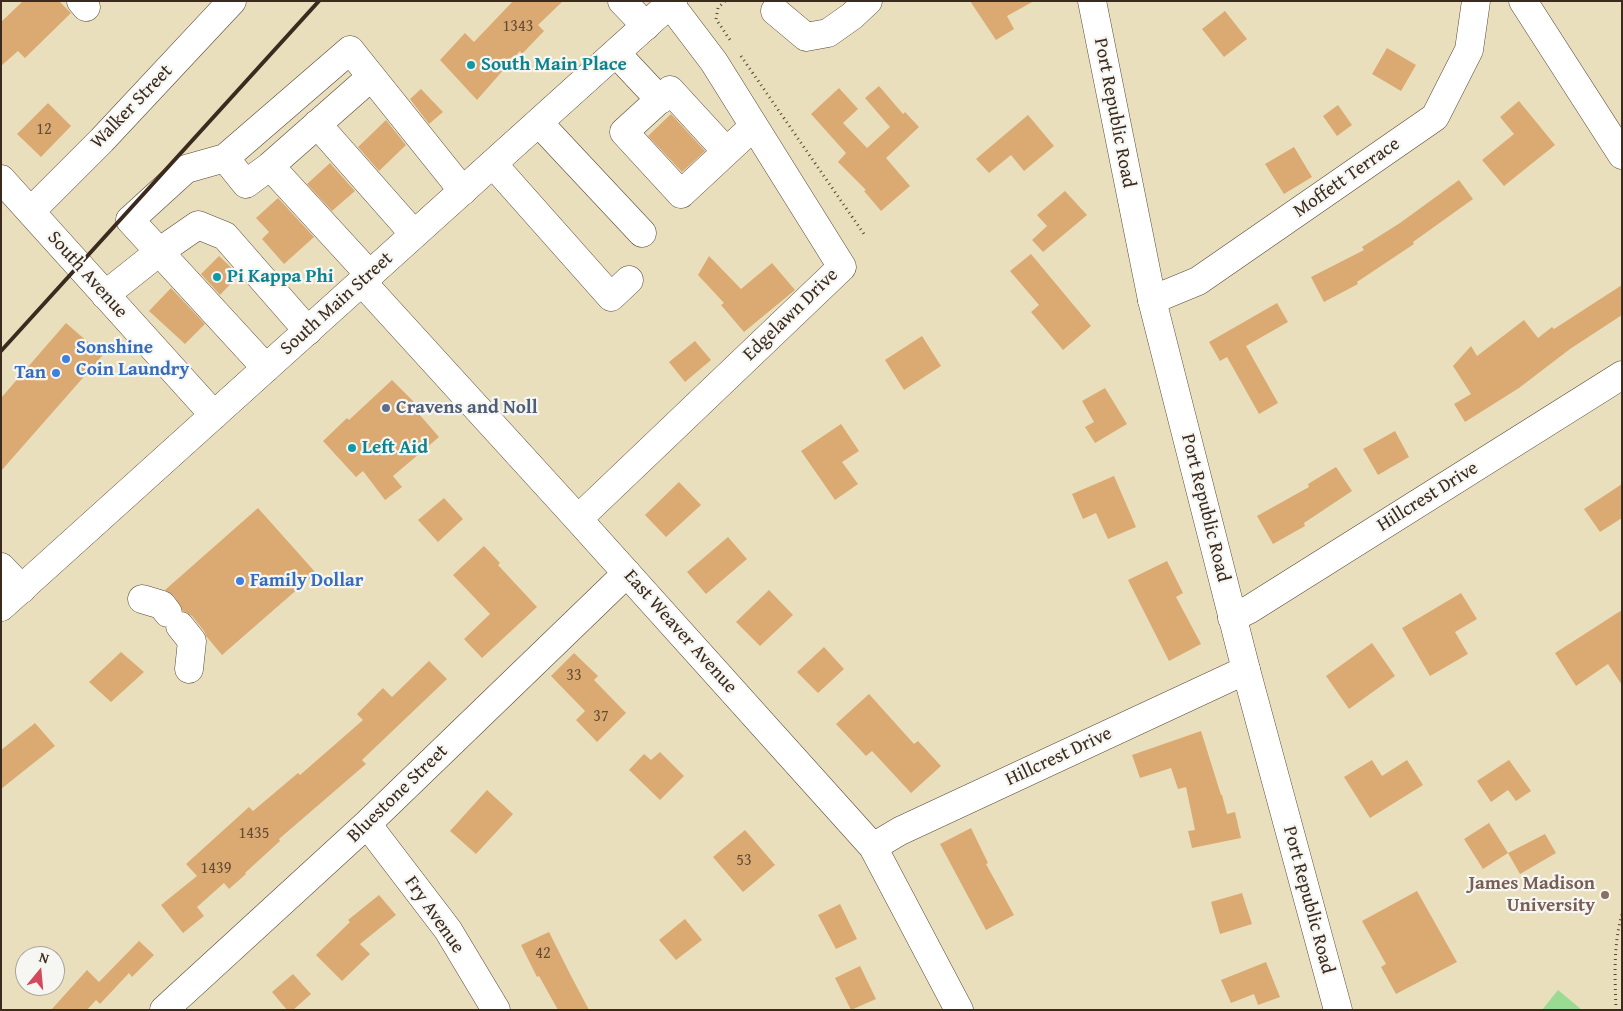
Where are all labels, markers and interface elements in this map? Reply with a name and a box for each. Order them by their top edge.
house number: 1343 [503,17,533,37]
street label: Port Republic Road [1088,36,1140,190]
place label: South Main Place [481,54,627,76]
marker: South Main Place [465,59,477,71]
street label: Walker Street [86,60,178,154]
house number: 12 [36,120,52,140]
street label: Moffett Terrace [1289,133,1405,223]
street label: South Avenue [42,227,132,323]
street label: South Main Street [276,247,398,361]
street label: Edgelawn Drive [739,264,843,366]
place label: Pi Kappa Phi [227,266,334,288]
marker: Pi Kappa Phi [211,271,223,283]
place label: Sonshine Coin Laundry [76,337,189,381]
marker: Sonshine Coin Laundry [60,353,72,365]
place label: Tan [15,362,46,384]
marker: Tan [50,367,62,379]
place label: Cravens and Noll [396,397,538,419]
marker: Cravens and Noll [380,402,392,414]
street label: Port Republic Road [1176,432,1234,584]
place label: Left Aid [362,437,428,459]
marker: Left Aid [346,442,358,454]
street label: Hillcrest Drive [1373,457,1483,537]
street label: East Weaver Avenue [619,566,741,698]
place label: Family Dollar [250,570,364,592]
marker: Family Dollar [234,575,246,587]
house number: 33 [566,666,582,686]
house number: 37 [593,707,609,727]
street label: Hillcrest Drive [1002,722,1116,792]
street label: Bluestone Street [343,740,453,848]
house number: 1435 [239,824,269,844]
street label: Port Republic Road [1277,824,1339,976]
house number: 53 [736,851,752,871]
house number: 1439 [201,859,231,879]
street label: Fry Avenue [399,872,469,958]
place label: James Madison University [1468,873,1595,917]
marker: James Madison University [1599,889,1611,901]
house number: 42 [535,944,551,964]
north arrow [15,946,65,996]
text: N [37,947,51,969]

